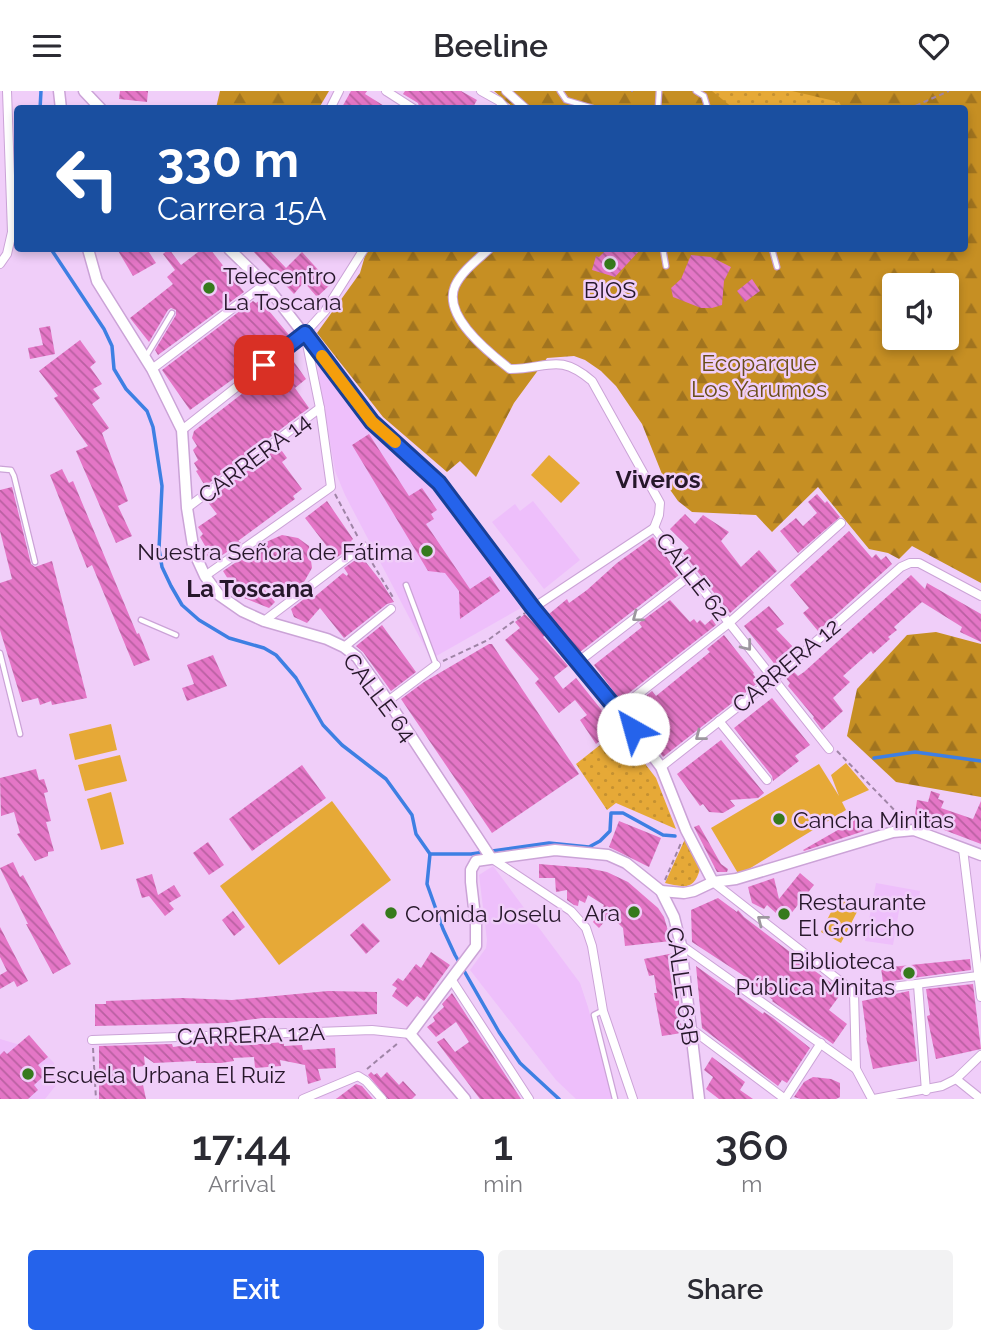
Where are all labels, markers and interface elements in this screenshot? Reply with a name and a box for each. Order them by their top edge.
icon: menu [28,27,66,65]
text: Beeline [433,27,548,64]
icon: heart [915,27,953,65]
text: 330 m [157,131,299,188]
icon: left [42,133,133,224]
text: Carrera 15A [157,190,327,227]
marker: BIOS [602,256,618,272]
place label: Telecentro La Toscana [223,262,342,315]
map controls [882,273,959,350]
button: sound [882,273,959,350]
place label: BIOS [584,276,636,303]
marker: Telecentro La Toscana [201,280,217,296]
pin [234,335,294,395]
icon: arrive [245,346,283,384]
park label: Ecoparque Los Yarumos [691,349,827,402]
street label: CARRERA 14 [193,407,315,509]
district label: Viveros [615,465,701,494]
street label: CALLE 62 [650,527,736,625]
place label: Nuestra Señora de Fátima [137,538,413,565]
marker: Nuestra Señora de Fátima [419,543,435,559]
district label: La Toscana [186,574,314,603]
one-way arrow [632,608,645,621]
street label: CARRERA 12 [727,612,845,718]
one-way arrow [739,639,752,651]
street label: CALLE 64 [338,647,422,747]
position arrow [596,692,670,766]
one-way arrow [696,728,708,741]
place label: Cancha Minitas [793,806,954,833]
marker: Cancha Minitas [771,811,787,827]
place label: Restaurante El Gorricho [798,888,926,941]
place label: Ara [584,899,620,926]
place label: Comida Joselu [405,900,562,927]
marker: Ara [626,904,642,920]
marker: Comida Joselu [383,905,399,921]
marker: Restaurante El Gorricho [776,906,792,922]
one-way arrow [758,916,771,928]
street label: CALLE 63B [661,925,705,1047]
place label: Biblioteca Pública Minitas [736,947,895,1000]
marker: Biblioteca Pública Minitas [901,965,917,981]
street label: CARRERA 12A [176,1018,326,1050]
place label: Escuela Urbana El Ruiz [42,1061,286,1088]
marker: Escuela Urbana El Ruiz [20,1066,36,1082]
text: 17:44 [192,1121,291,1170]
text: 1 [493,1121,513,1170]
text: 360 [715,1121,789,1170]
text: Arrival [208,1170,275,1197]
text: min [483,1170,523,1197]
text: m [741,1170,762,1197]
button: Exit [28,1250,484,1330]
button: Share [498,1250,953,1330]

